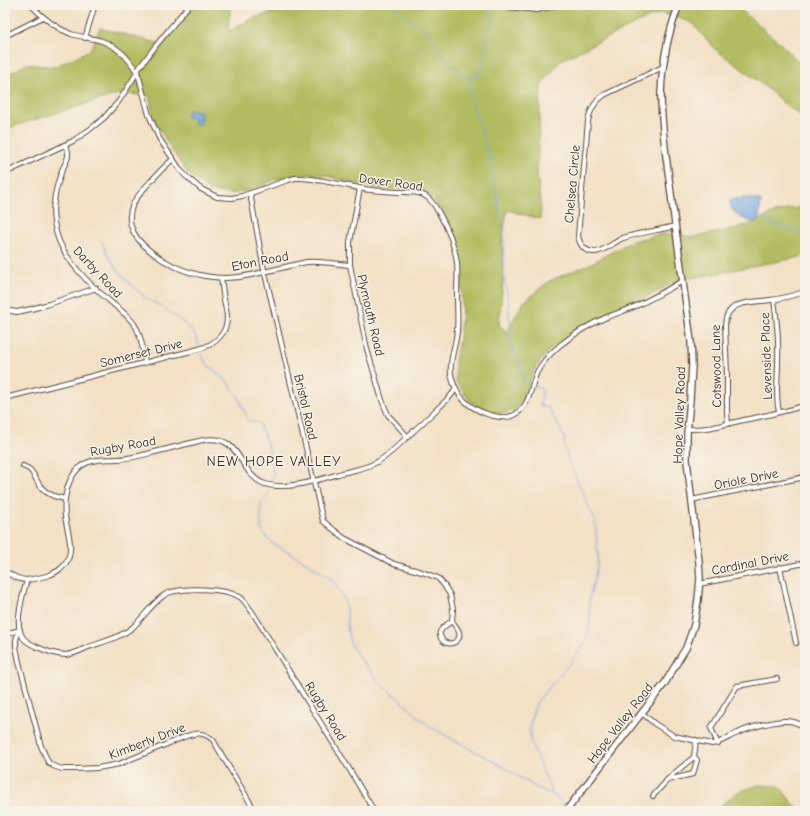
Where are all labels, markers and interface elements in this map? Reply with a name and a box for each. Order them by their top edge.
street label: Chelsea Circle [561,144,583,224]
street label: Dover Road [358,170,424,194]
street label: Darby Road [70,243,126,301]
street label: Eton Road [230,248,290,274]
street label: Plymouth Road [354,273,388,357]
street label: Levenside Place [757,312,775,400]
street label: Cotswood Lane [708,324,724,408]
street label: Somerset Drive [98,335,184,370]
street label: Hope Valley Road [670,366,688,464]
street label: Bristol Road [291,373,321,441]
street label: Rugby Road [89,433,157,459]
district label: NEW HOPE VALLEY [206,453,342,470]
street label: Oriole Drive [713,465,780,493]
street label: Cardinal Drive [710,548,790,578]
street label: Rugby Road [302,679,350,743]
street label: Hope Valley Road [584,680,656,766]
street label: Kimberly Drive [107,719,188,762]

